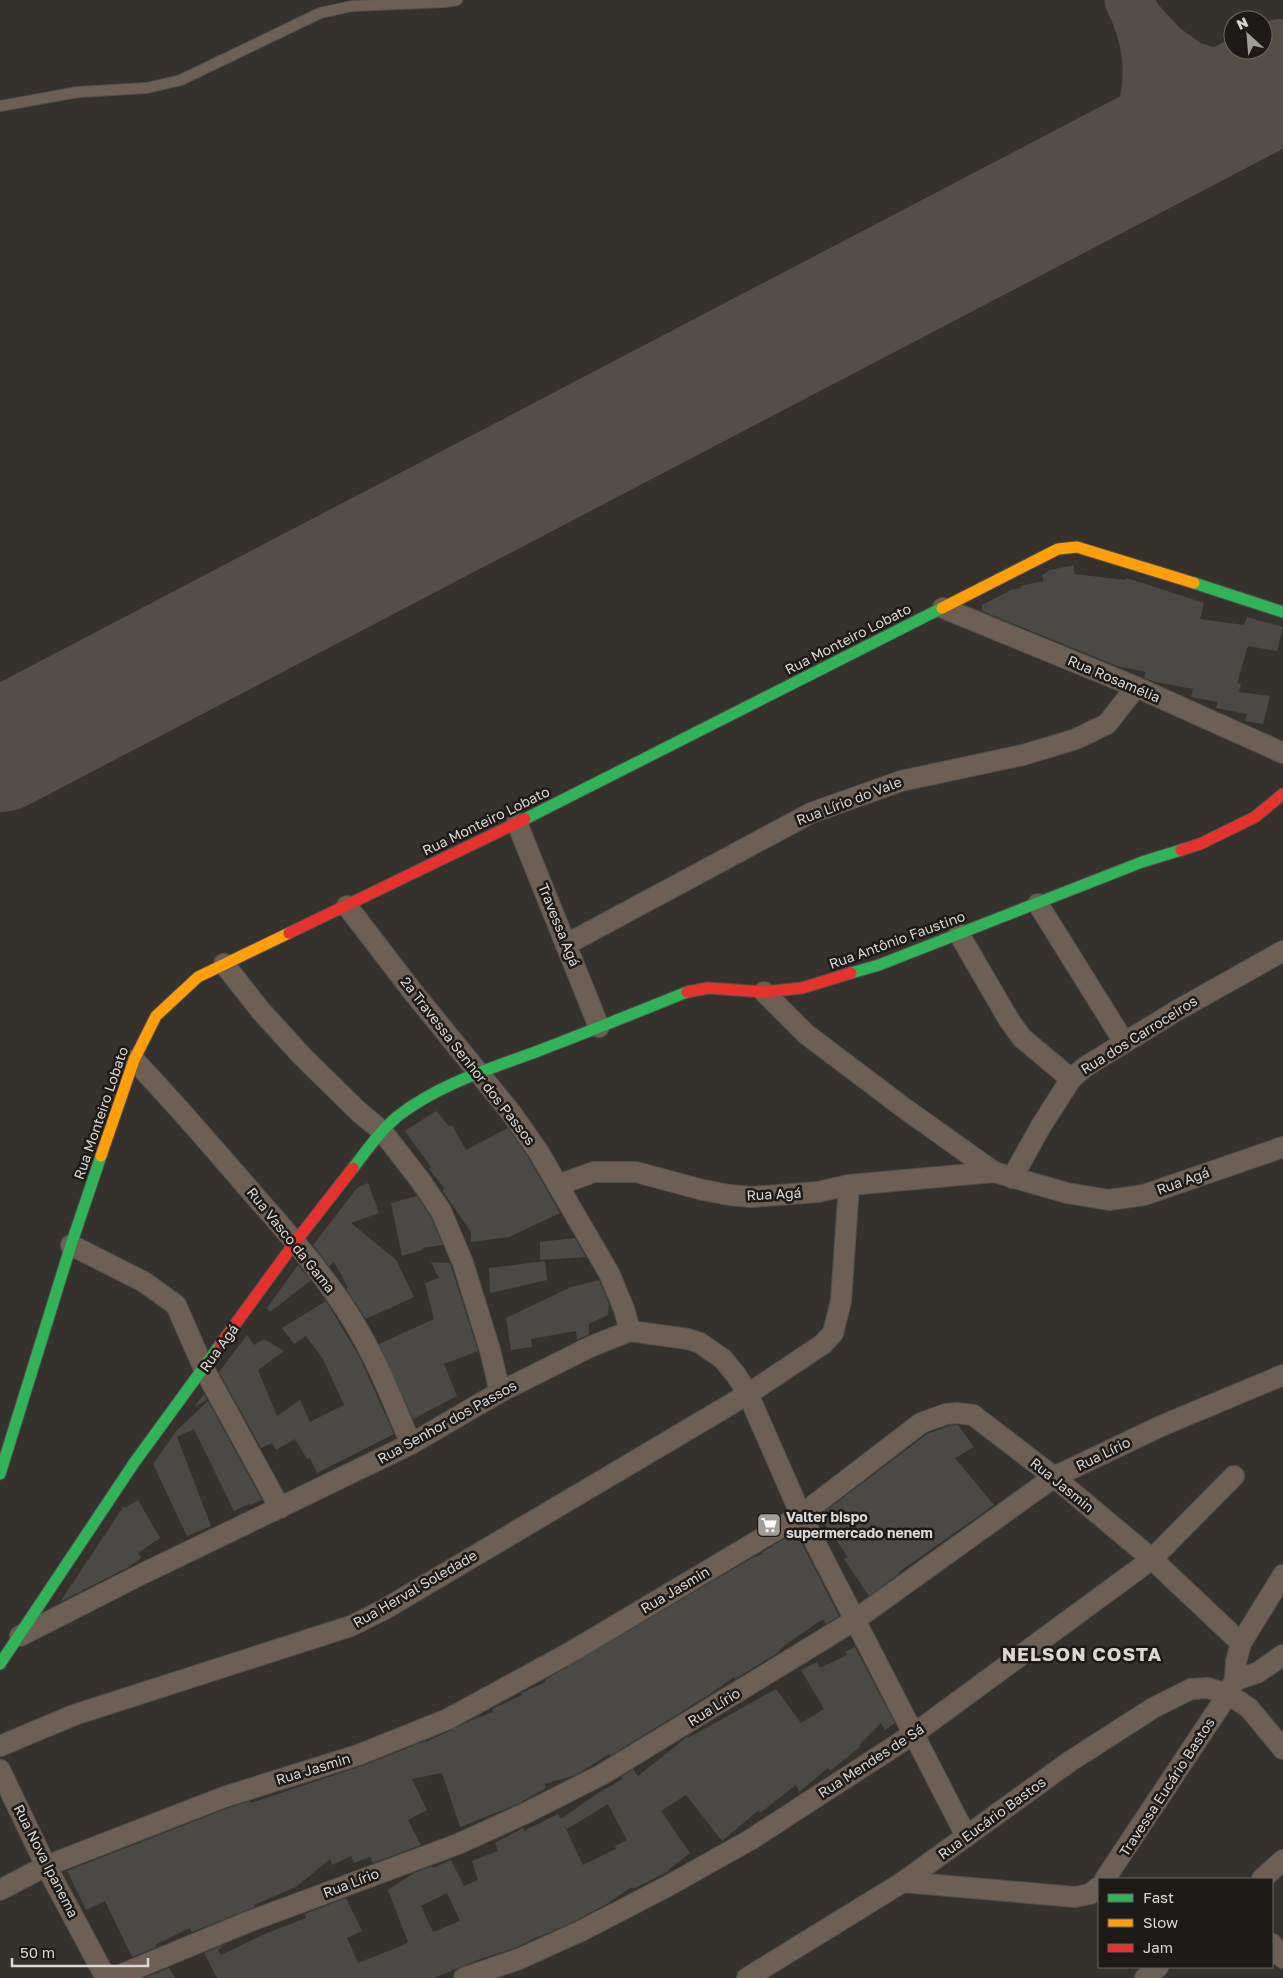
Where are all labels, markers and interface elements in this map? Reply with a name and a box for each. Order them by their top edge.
north arrow [1223,10,1273,60]
text: N [1234,13,1251,33]
street label: Rua Monteiro Lobato [782,599,914,678]
street label: Rua Rosamélia [1065,651,1163,706]
street label: Rua Lírio do Vale [794,773,904,828]
street label: Rua Monteiro Lobato [419,782,552,859]
street label: Travessa Agá [535,881,584,969]
street label: Rua Antônio Faustino [827,907,967,972]
street label: 2ª Travessa Senhor dos Passos [397,973,539,1148]
street label: Rua dos Carroceiros [1077,992,1200,1077]
street label: Rua Monteiro Lobato [70,1044,131,1181]
street label: Rua Agá [1154,1163,1212,1198]
street label: Rua Vasco da Gama [244,1184,339,1296]
street label: Rua Agá [746,1184,802,1203]
street label: Rua Agá [196,1321,242,1375]
street label: Rua Senhor dos Passos [374,1376,519,1467]
street label: Rua Lírio [1073,1433,1133,1474]
street label: Rua Jasmin [1027,1454,1098,1515]
place label: Valter bispo supermercado nenem [786,1508,933,1541]
supermarket icon: Valter bispo supermercado nenem [756,1512,782,1538]
street label: Rua Herval Soledade [350,1546,480,1631]
street label: Rua Jasmin [637,1562,712,1617]
district label: NELSON COSTA [1002,1642,1162,1665]
street label: Rua Lírio [684,1684,743,1729]
street label: Travessa Eucário Bastos [1115,1714,1218,1859]
street label: Rua Mendes de Sá [815,1720,927,1801]
street label: Rua Jasmin [274,1749,352,1788]
street label: Rua Eucário Bastos [935,1773,1049,1862]
street label: Rua Nova Ipanema [11,1801,82,1920]
street label: Rua Lírio [320,1864,381,1901]
legend [1098,1878,1273,1968]
text: Fast [1143,1888,1174,1906]
text: Slow [1143,1913,1178,1931]
scale bar [12,1936,149,1968]
text: Jam [1143,1938,1173,1956]
text: 50 m [20,1943,55,1961]

